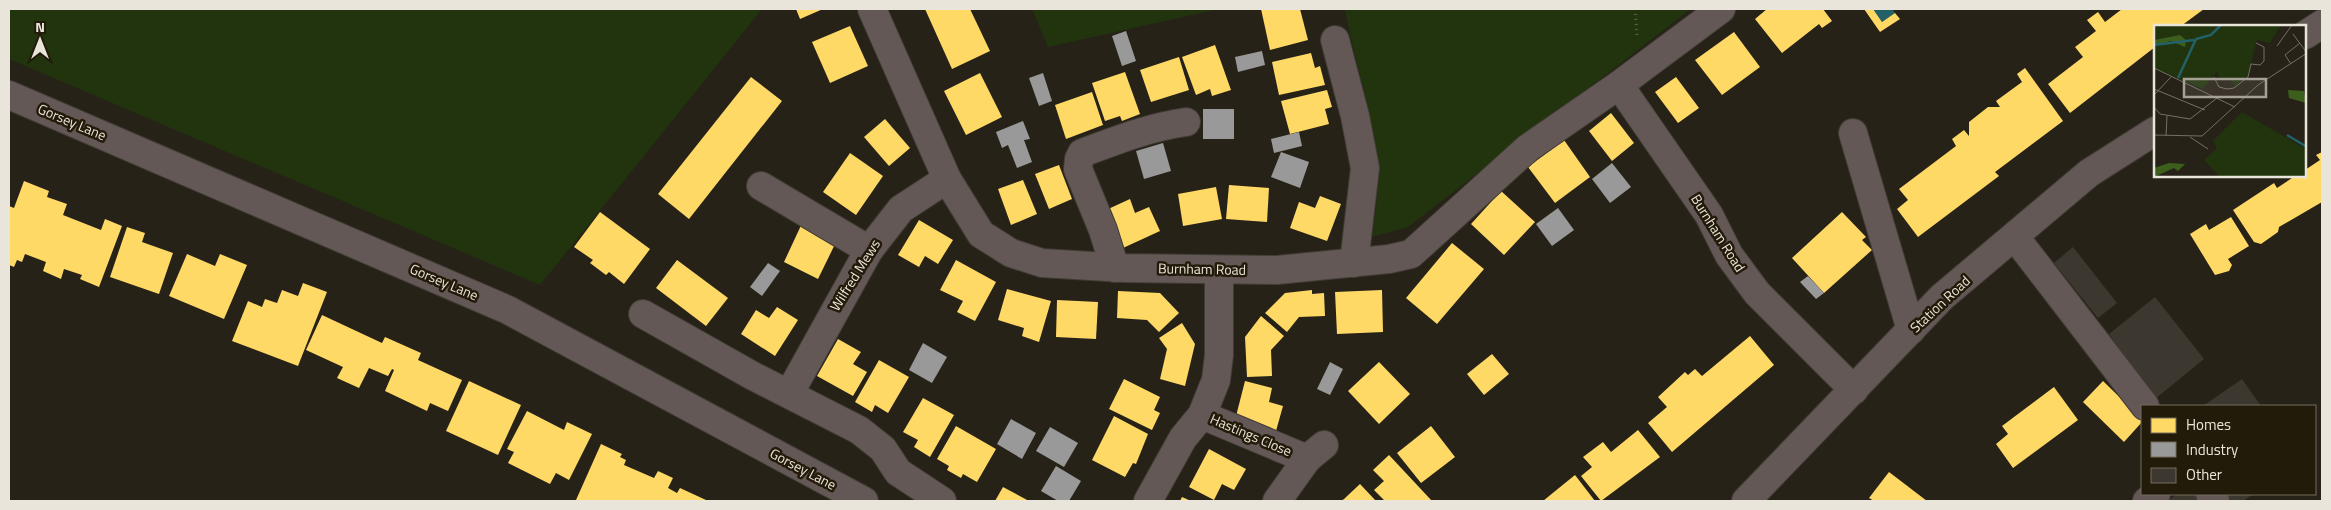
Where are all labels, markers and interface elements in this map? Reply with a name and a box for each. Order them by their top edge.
north arrow [15,15,65,65]
text: N [35,16,45,37]
inset map [2154,25,2306,178]
street label: Gorsey Lane [35,98,110,145]
street label: Burnham Road [1686,190,1751,276]
street label: Wilfred Mews [824,235,885,315]
street label: Burnham Road [1158,257,1246,280]
street label: Gorsey Lane [407,258,482,305]
street label: Station Road [1905,270,1974,337]
legend [2141,405,2316,495]
street label: Hastings Close [1207,408,1295,461]
text: Homes [2186,413,2231,436]
text: Industry [2186,438,2238,461]
street label: Gorsey Lane [766,442,840,495]
text: Other [2186,463,2222,486]

